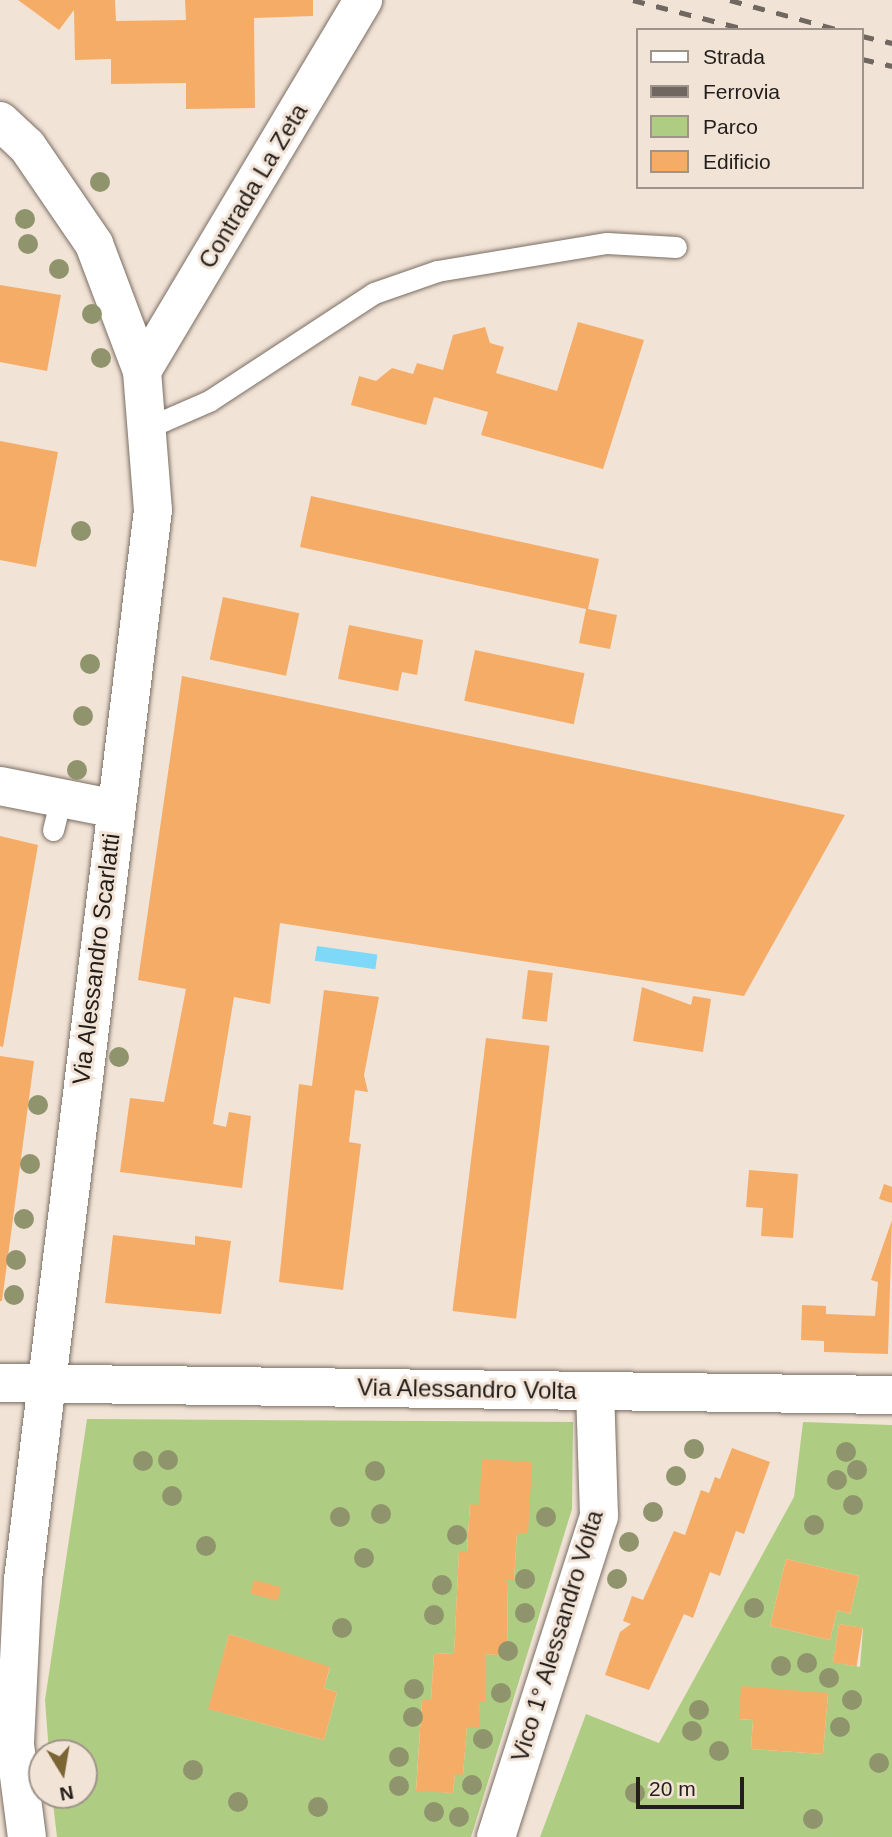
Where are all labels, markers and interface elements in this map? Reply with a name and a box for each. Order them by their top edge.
legend [636,28,864,189]
text: Strada [703,45,765,68]
text: Ferrovia [703,80,780,103]
street label: Contrada La Zeta [193,99,313,273]
text: Parco [703,115,758,138]
text: Edificio [703,150,771,173]
street label: Via Alessandro Scarlatti [66,831,126,1087]
street label: Via Alessandro Volta [356,1373,578,1405]
street label: Vico 1° Alessandro Volta [505,1506,609,1766]
north arrow [28,1739,98,1809]
scale bar [640,1764,748,1808]
text: 20 m [649,1777,696,1800]
text: N [58,1782,75,1805]

